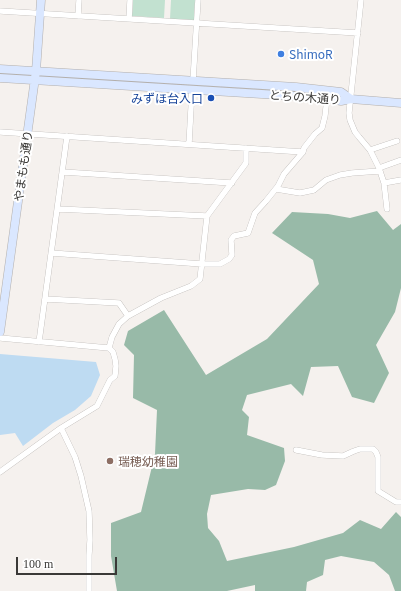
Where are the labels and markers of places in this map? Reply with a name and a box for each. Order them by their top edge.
place label: ShimoR [289,47,333,61]
marker: ShimoR [276,49,286,59]
place label: みずほ台入口 [131,91,203,105]
marker: みずほ台入口 [206,93,216,103]
place label: 瑞穂幼稚園 [118,454,178,468]
marker: 瑞穂幼稚園 [105,456,115,466]

